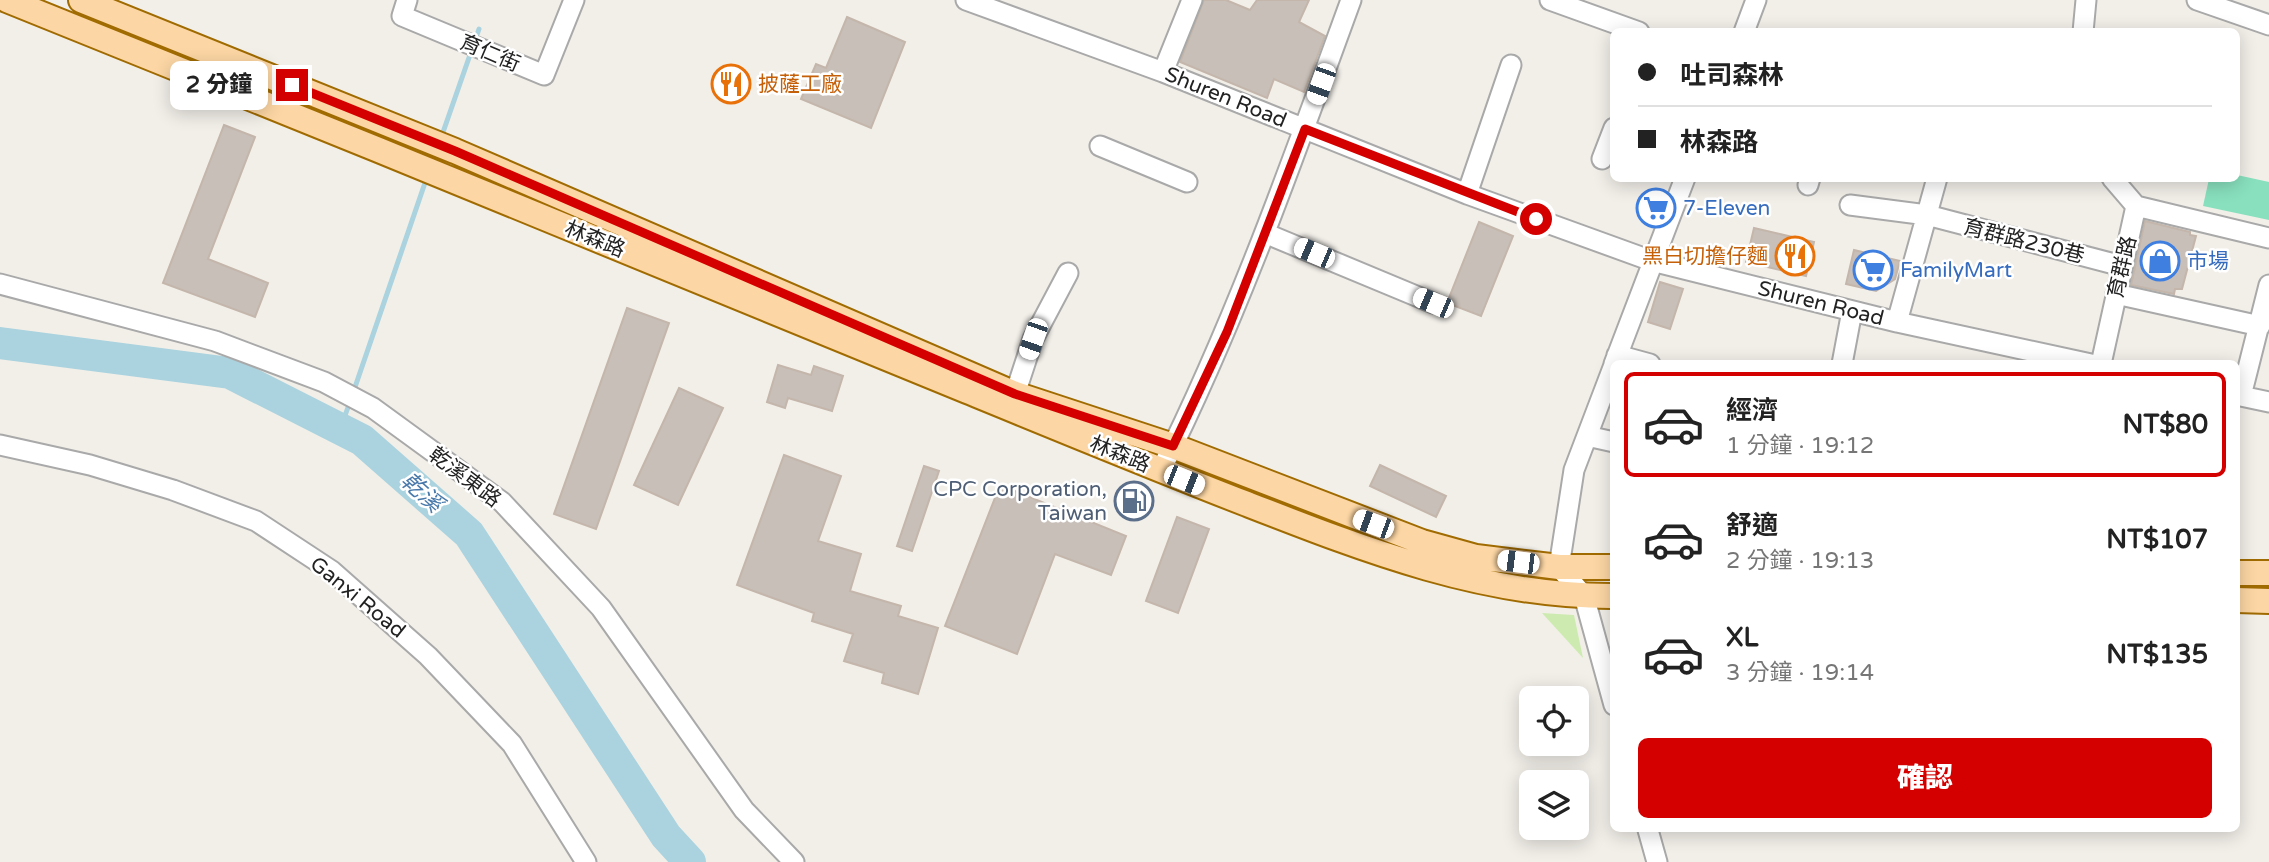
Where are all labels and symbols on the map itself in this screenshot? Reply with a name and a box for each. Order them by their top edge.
street label: 育仁街 [456,30,524,77]
callout: 2 分鐘 [170,60,268,110]
car [1304,61,1339,107]
street label: Shuren Road [1161,62,1290,133]
restaurant icon: 披薩工廠 [710,63,752,105]
route end [276,69,308,101]
place label: 披薩工廠 [758,72,842,97]
supermarket icon: 7-Eleven [1635,187,1677,229]
place label: 7-Eleven [1683,196,1770,221]
route start [1520,203,1552,235]
street label: 育群路230巷 [1961,214,2087,269]
street label: 林森路 [561,216,629,263]
street label: 育群路 [2103,234,2142,301]
car [1291,235,1338,271]
restaurant icon: 黑白切擔仔麵 [1774,235,1816,277]
shop icon: 市場 [2139,240,2181,282]
place label: 黑白切擔仔麵 [1642,244,1768,269]
supermarket icon: FamilyMart [1852,249,1894,291]
place label: 市場 [2187,249,2229,274]
place label: FamilyMart [1900,258,2012,283]
street label: Shuren Road [1755,276,1886,331]
car [1410,285,1457,321]
car [1017,316,1050,362]
street label: 林森路 [1086,431,1154,478]
street label: 乾溪東路 [424,442,506,512]
car [1161,462,1208,498]
water label: 乾溪 [396,466,448,518]
place label: CPC Corporation, Taiwan [933,477,1107,526]
fuel station icon: CPC Corporation, Taiwan [1113,480,1155,522]
car [1350,507,1397,541]
car [1496,549,1541,575]
street label: Ganxi Road [305,551,410,643]

